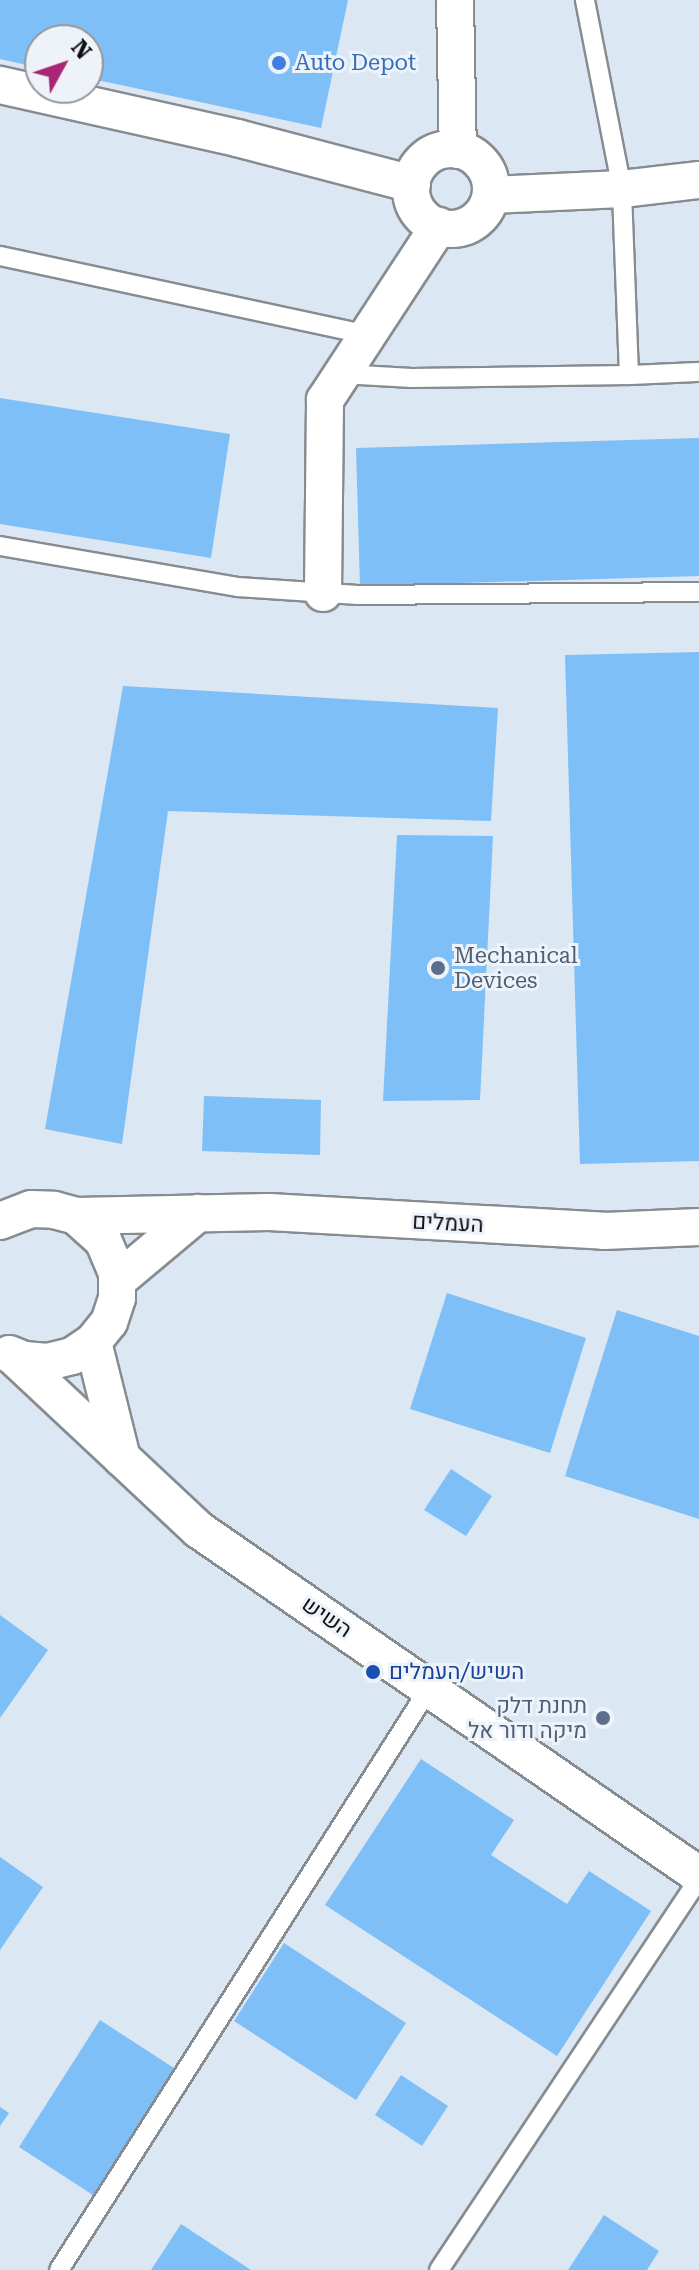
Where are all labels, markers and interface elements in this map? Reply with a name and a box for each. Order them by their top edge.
north arrow [24,24,104,104]
text: N [66,35,96,64]
place label: Auto Depot [295,50,416,76]
marker: Auto Depot [270,54,288,72]
place label: Mechanical Devices [454,942,578,994]
marker: Mechanical Devices [429,959,447,977]
street label: העמלים [412,1208,484,1238]
street label: השיש [297,1591,357,1643]
place label: השיש/העמלים [389,1659,524,1685]
marker: השיש/העמלים [364,1663,382,1681]
place label: תחנת דלק מיקה ודור אל [468,1692,587,1744]
marker: תחנת דלק מיקה ודור אל [594,1709,612,1727]

